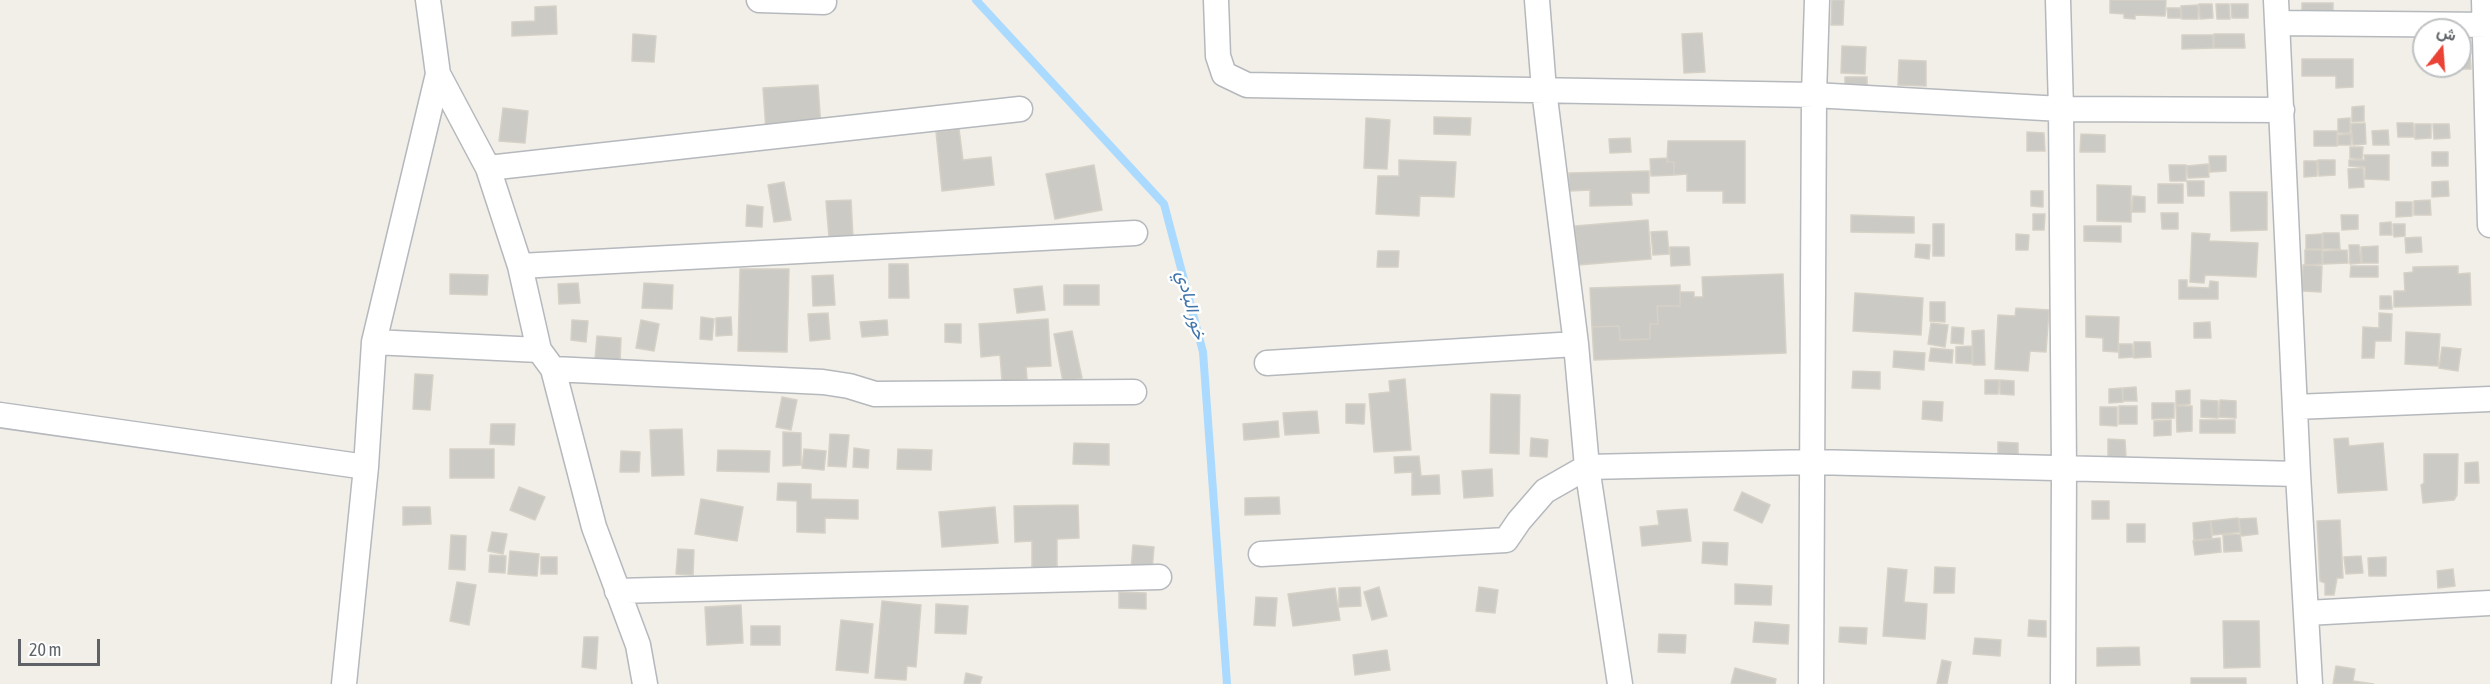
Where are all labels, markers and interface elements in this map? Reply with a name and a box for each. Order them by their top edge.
north arrow [2412,18,2472,78]
text: ش [2435,21,2458,44]
water label: خور البادي [1171,268,1211,342]
scale bar [21,627,104,665]
text: 20 m [29,639,61,660]

